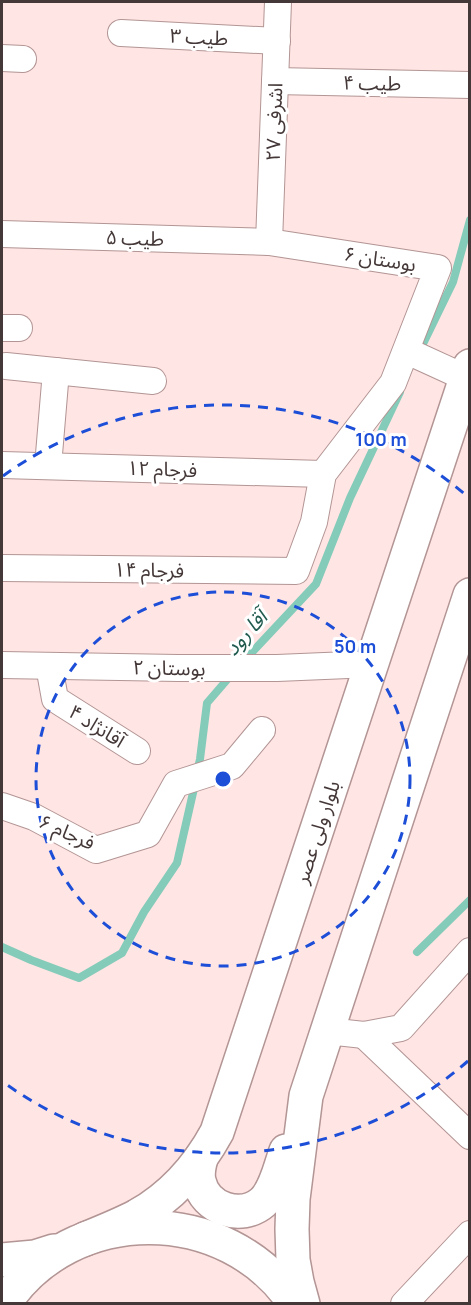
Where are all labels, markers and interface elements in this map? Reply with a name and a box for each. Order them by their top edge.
street label: طیب ۳ [169,21,229,52]
street label: طیب ۴ [343,68,401,97]
street label: اشرفی ۲۷ [259,82,288,162]
street label: طیب ۵ [105,223,165,252]
street label: بوستان ۶ [342,239,418,278]
text: 100 m [355,427,407,451]
street label: فرجام ۱۲ [126,454,198,485]
street label: فرجام ۱۴ [114,555,184,586]
water label: آقا رود [218,600,276,661]
text: 50 m [334,634,376,658]
street label: بوستان ۲ [132,653,206,682]
street label: آقانژاد ۴ [64,698,132,754]
centre of rings [213,769,233,789]
street label: بلوار ولی عصر [287,777,346,888]
street label: فرجام ۶ [34,807,100,858]

